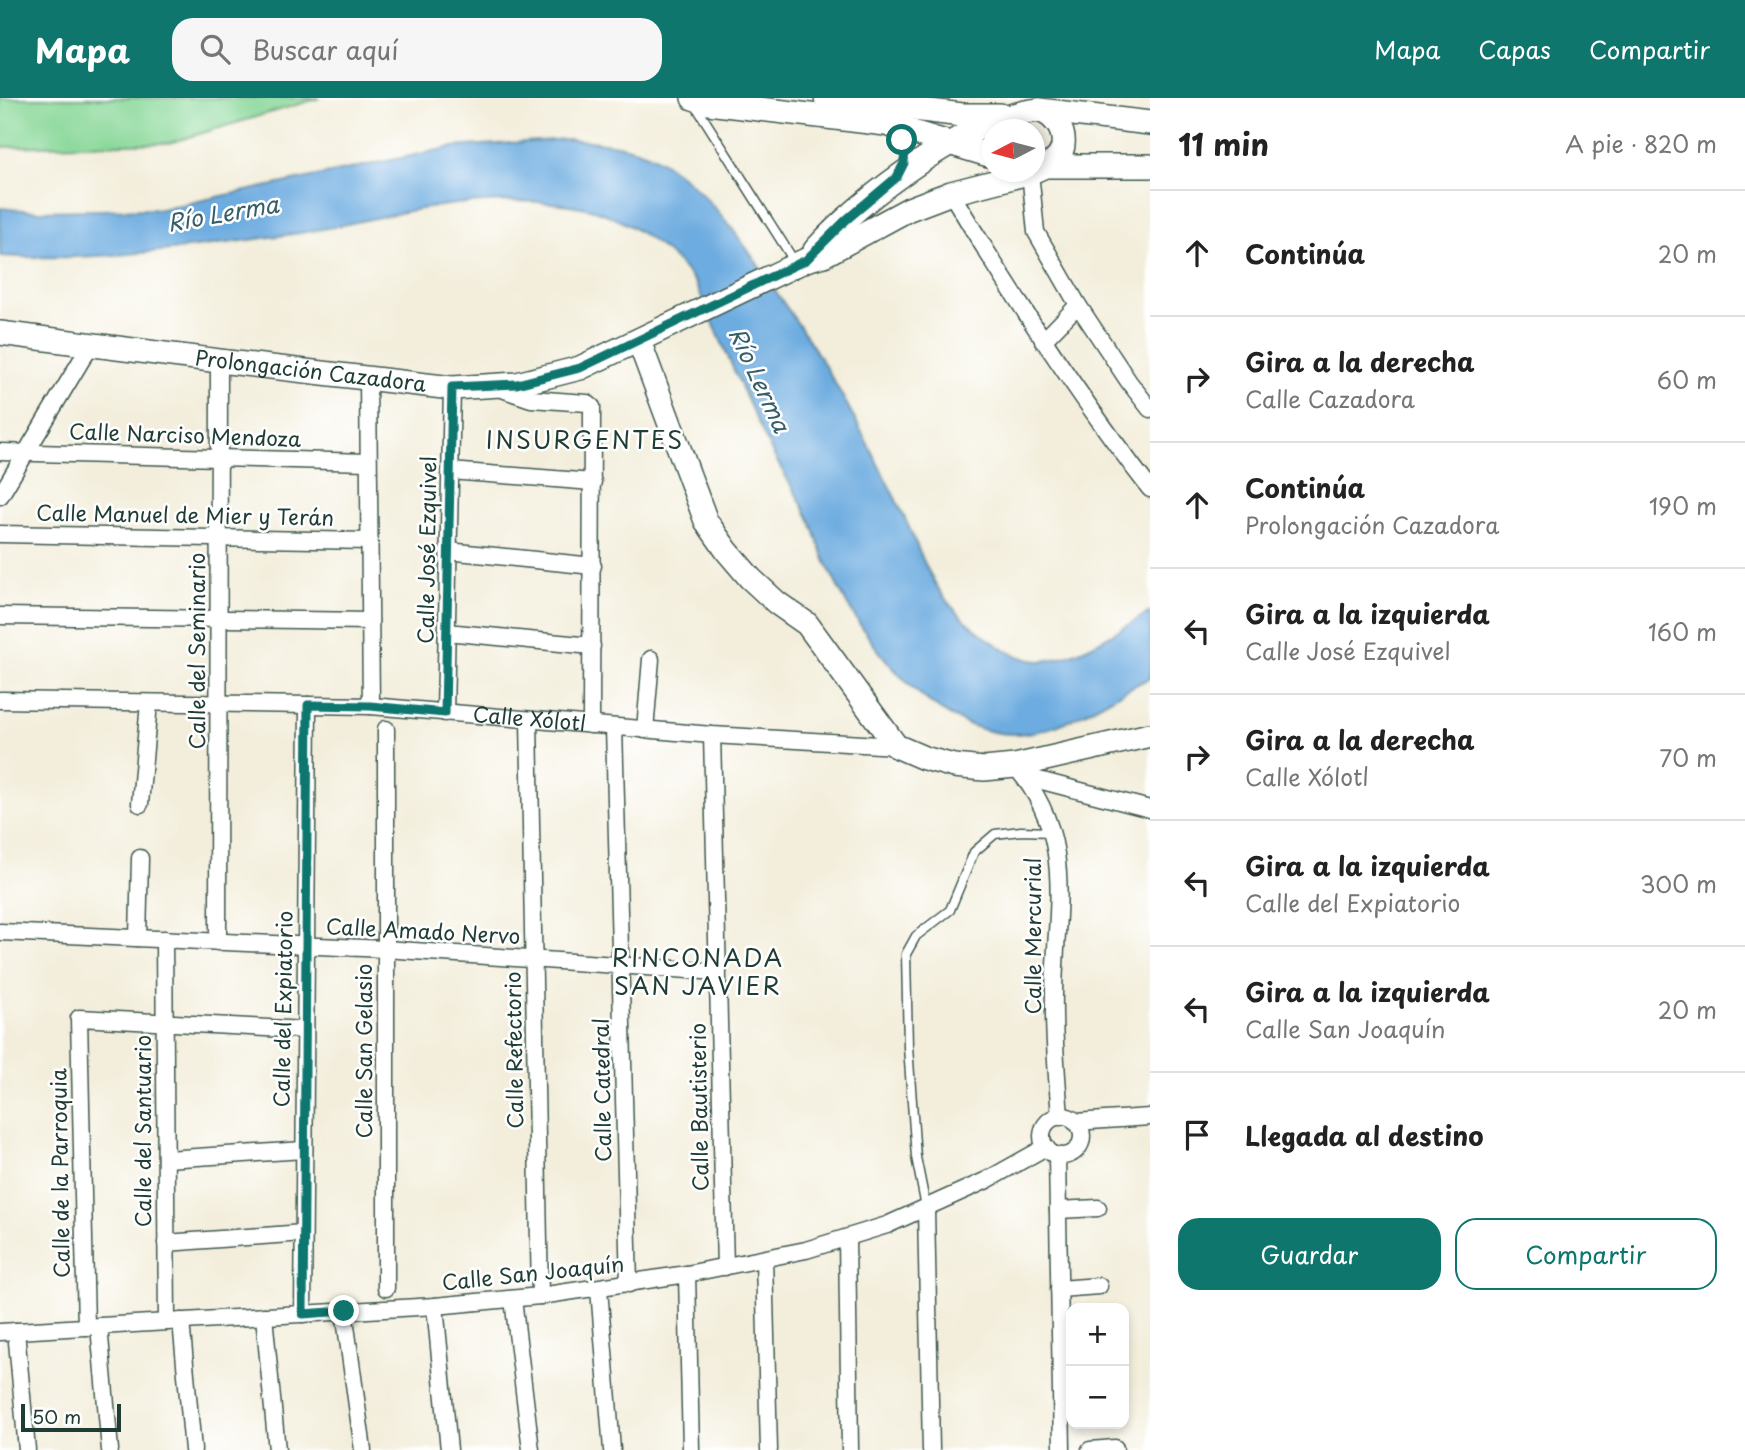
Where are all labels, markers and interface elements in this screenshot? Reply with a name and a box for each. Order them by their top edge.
search box [172,18,662,81]
text: Mapa [35,24,130,74]
icon: search [196,30,234,68]
text: Buscar aquí [252,30,398,69]
text: Mapa [1374,31,1440,67]
text: Capas [1478,31,1551,67]
text: Compartir [1589,31,1710,67]
north arrow [982,119,1045,182]
text: 11 min [1178,121,1269,166]
route start [886,124,917,155]
text: A pie · 820 m [1565,126,1717,161]
water label: Río Lerma [164,185,282,240]
icon: ahead [1178,234,1216,272]
text: Continúa [1245,234,1365,273]
text: 20 m [1658,236,1717,271]
water label: Río Lerma [721,321,800,438]
street label: Prolongación Cazadora [193,340,428,399]
text: Gira a la derecha [1245,342,1475,381]
icon: right [1178,360,1216,398]
text: 60 m [1657,362,1717,397]
text: Calle Cazadora [1245,381,1415,416]
street label: Calle Narciso Mendoza [69,414,302,454]
district label: INSURGENTES [486,421,684,457]
street label: Calle José Ezquivel [408,456,444,644]
text: Continúa [1245,468,1365,507]
icon: ahead [1178,486,1216,524]
text: 190 m [1649,488,1717,523]
street label: Calle Manuel de Mier y Terán [36,495,334,533]
text: Prolongación Cazadora [1245,507,1499,542]
street label: Calle del Seminario [180,553,212,749]
text: Gira a la izquierda [1245,594,1490,633]
icon: left [1178,612,1216,650]
text: 160 m [1648,614,1717,649]
text: Calle José Ezquivel [1245,633,1451,668]
street label: Calle Xólotl [472,697,587,738]
text: Gira a la derecha [1245,720,1475,759]
icon: right [1178,738,1216,776]
text: 70 m [1659,740,1717,775]
text: Calle Xólotl [1245,759,1369,794]
text: Gira a la izquierda [1245,846,1490,885]
street label: Calle Mercurial [1016,857,1048,1015]
icon: left [1178,864,1216,902]
text: 300 m [1640,866,1717,901]
text: Calle del Expiatorio [1245,885,1460,920]
street label: Calle Amado Nervo [325,909,521,951]
street label: Calle del Expiatorio [264,910,300,1108]
district label: RINCONADA SAN JAVIER [612,939,784,1003]
street label: Calle San Gelasio [347,964,379,1138]
street label: Calle Refectorio [496,971,530,1129]
text: Gira a la izquierda [1245,972,1490,1011]
icon: left [1178,990,1216,1028]
text: 20 m [1658,992,1717,1027]
text: Calle San Joaquín [1245,1011,1446,1046]
street label: Calle Catedral [584,1018,618,1162]
street label: Calle Bautisterio [681,1023,715,1191]
street label: Calle del Santuario [126,1035,158,1227]
street label: Calle de la Parroquia [41,1068,77,1278]
icon: arrive [1178,1116,1216,1154]
text: Llegada al destino [1245,1116,1484,1155]
button: Guardar [1178,1218,1441,1290]
button: Compartir [1455,1218,1717,1290]
street label: Calle San Joaquín [440,1247,626,1297]
route end [328,1295,359,1326]
map controls [1066,1303,1129,1429]
button: + [1066,1303,1129,1366]
button: − [1066,1366,1129,1429]
scale bar [21,1401,121,1433]
text: 50 m [32,1402,81,1430]

